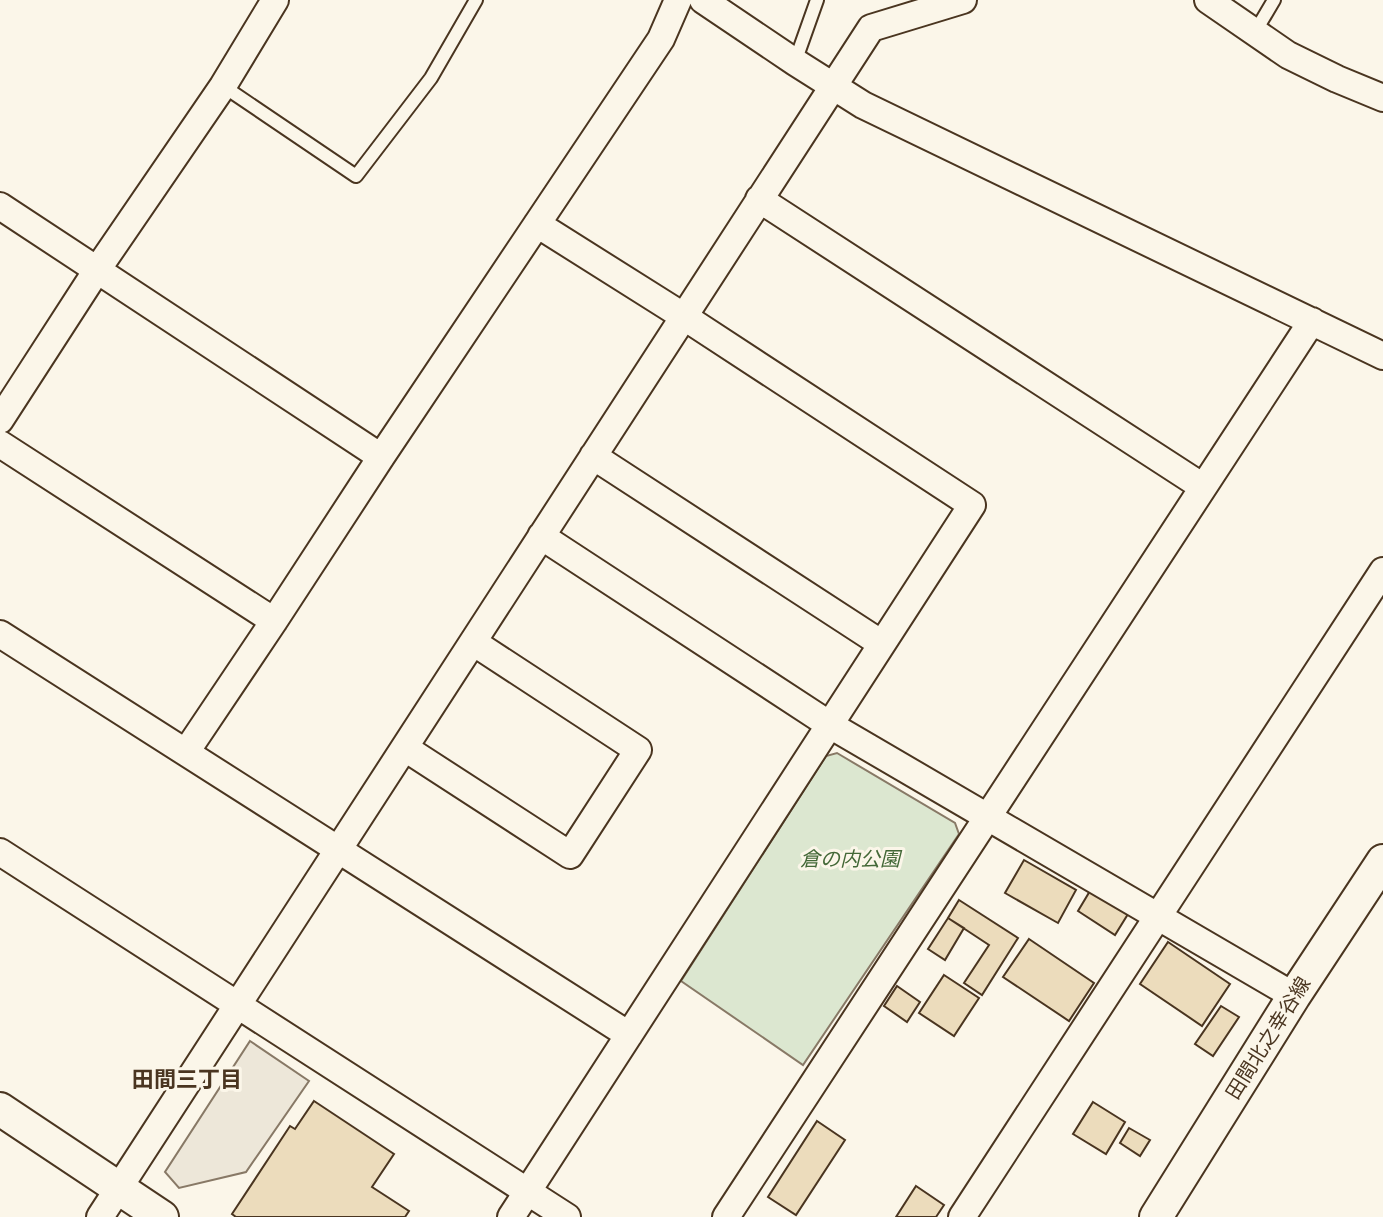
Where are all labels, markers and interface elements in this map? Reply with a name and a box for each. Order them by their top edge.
park label: 倉の内公園 [800,845,903,872]
street label: 田間北之幸谷線 [1219,971,1316,1104]
district label: 田間三丁目 [132,1063,242,1093]

